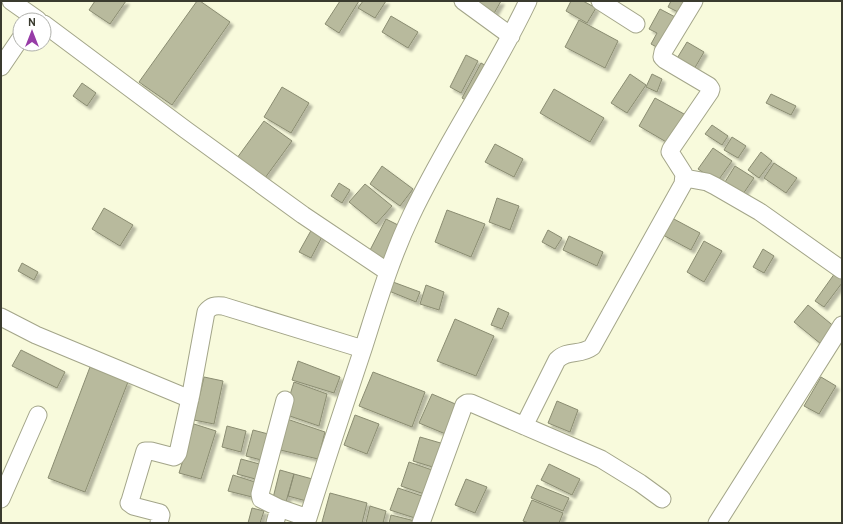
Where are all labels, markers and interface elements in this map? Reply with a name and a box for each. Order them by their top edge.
north arrow [12,12,52,52]
text: N [28,16,36,30]

